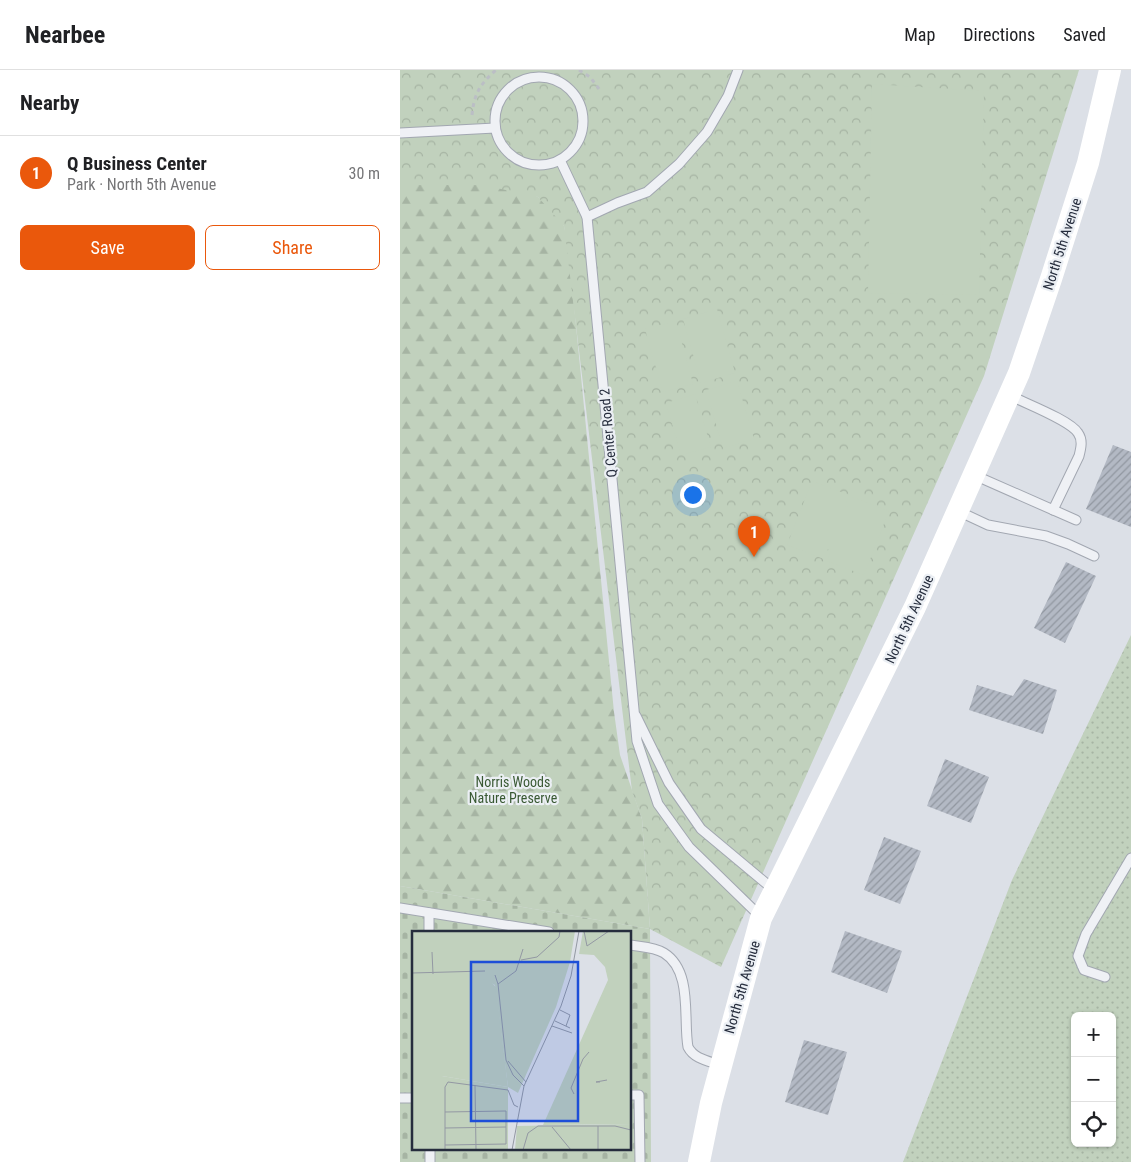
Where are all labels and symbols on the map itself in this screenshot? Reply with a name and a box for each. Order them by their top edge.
street label: North 5th Avenue [1040,196,1085,292]
street label: Q Center Road 2 [596,388,620,478]
your location [680,482,706,508]
pin: 1 [738,516,770,557]
street label: North 5th Avenue [882,572,937,666]
park label: Norris Woods Nature Preserve [469,774,558,806]
inset map [412,931,631,1150]
street label: North 5th Avenue [721,938,763,1035]

